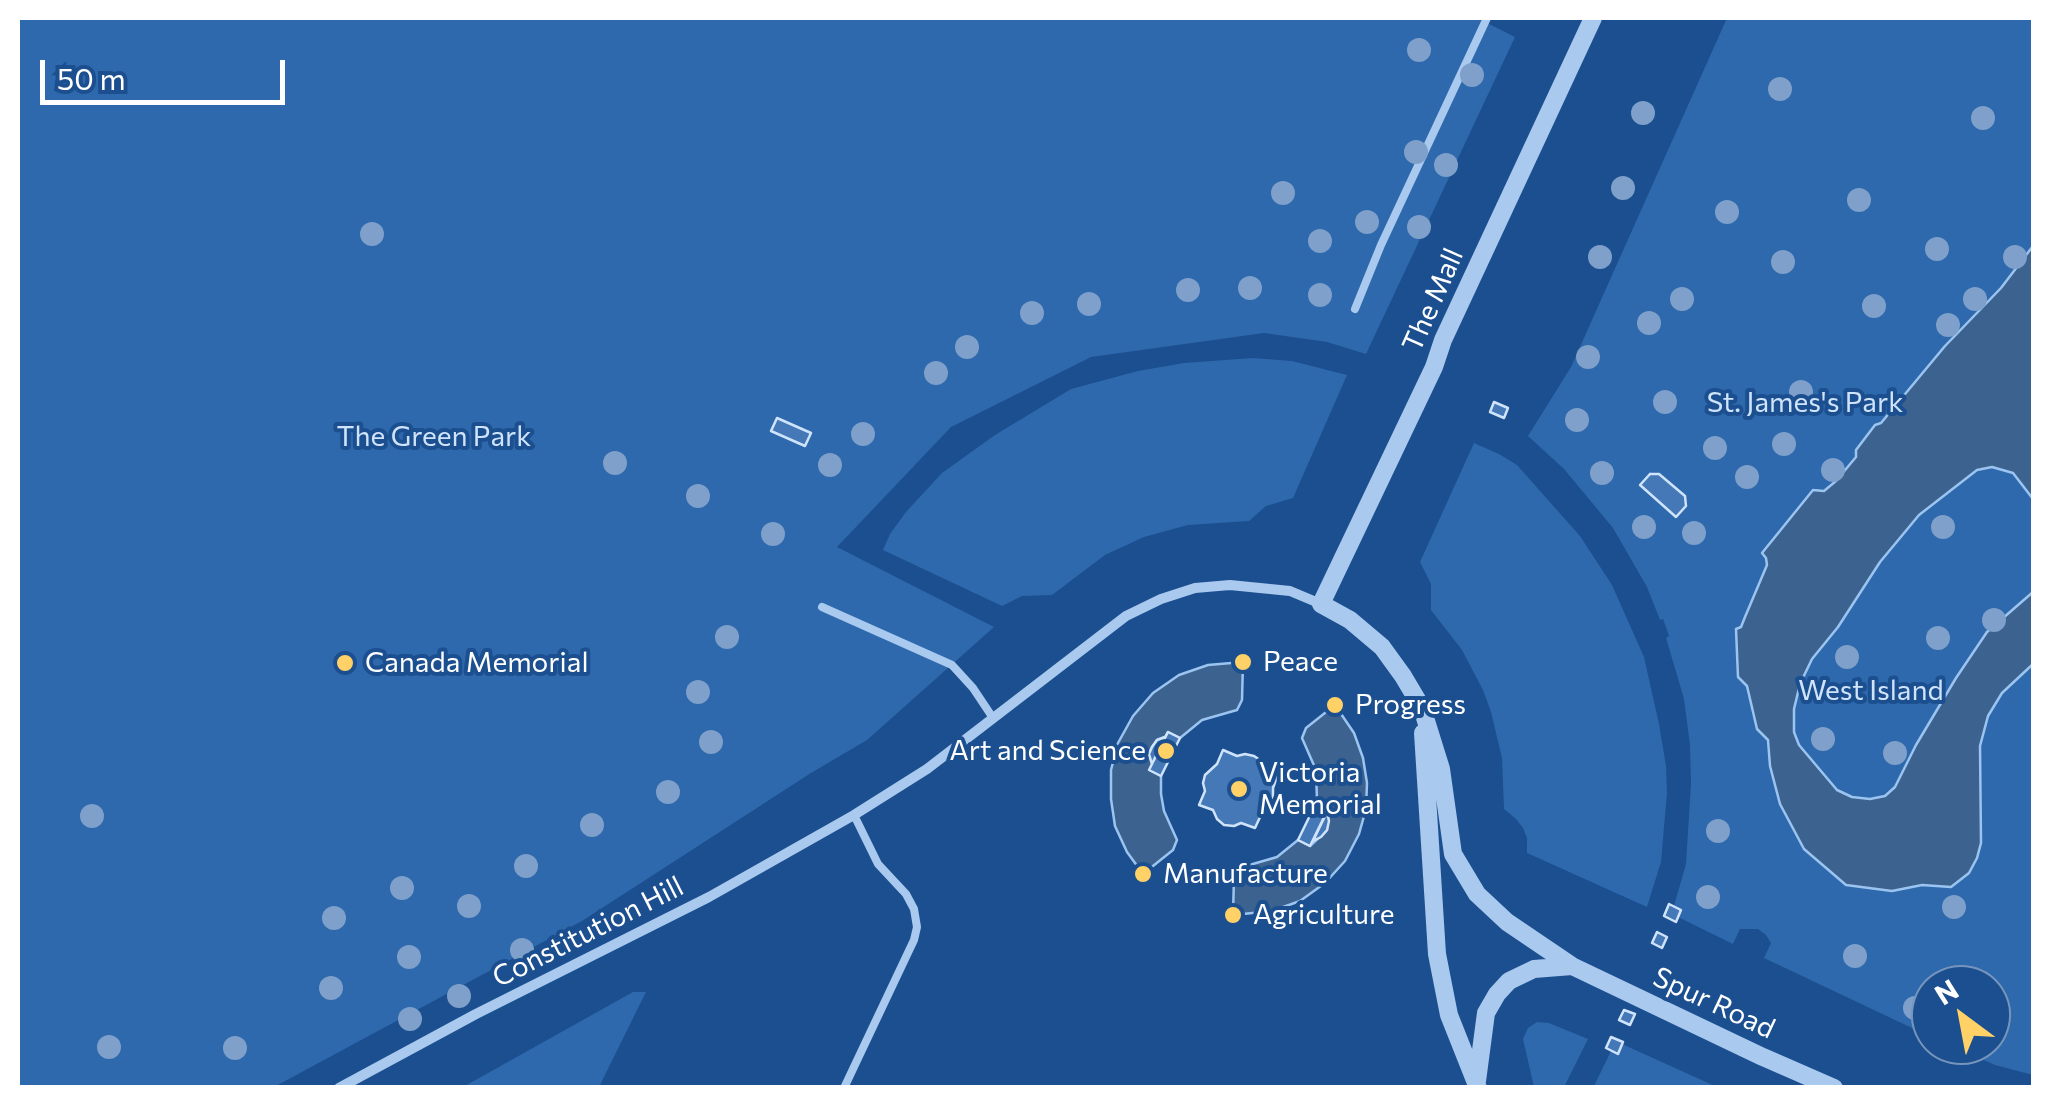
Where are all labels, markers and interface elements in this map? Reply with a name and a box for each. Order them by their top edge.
scale bar [45,40,290,102]
text: 50 m [57,59,126,96]
street label: The Mall [1395,243,1471,357]
park label: St. James's Park [1707,386,1903,420]
park label: The Green Park [337,420,531,454]
place label: Peace [1263,645,1338,679]
place label: Canada Memorial [365,646,588,680]
marker: Peace [1232,651,1254,673]
marker: Canada Memorial [334,652,356,674]
park label: West Island [1798,674,1944,708]
place label: Progress [1355,688,1466,722]
marker: Progress [1324,694,1346,716]
place label: Art and Science [950,734,1146,768]
marker: Art and Science [1155,740,1177,762]
place label: Victoria Memorial [1259,756,1382,822]
marker: Victoria Memorial [1228,778,1250,800]
place label: Manufacture [1163,857,1328,891]
marker: Manufacture [1132,863,1154,885]
street label: Constitution Hill [487,869,689,995]
place label: Agriculture [1253,898,1394,932]
marker: Agriculture [1222,904,1244,926]
street label: Spur Road [1648,960,1780,1046]
north arrow [1911,965,2011,1065]
text: N [1928,971,1964,1011]

